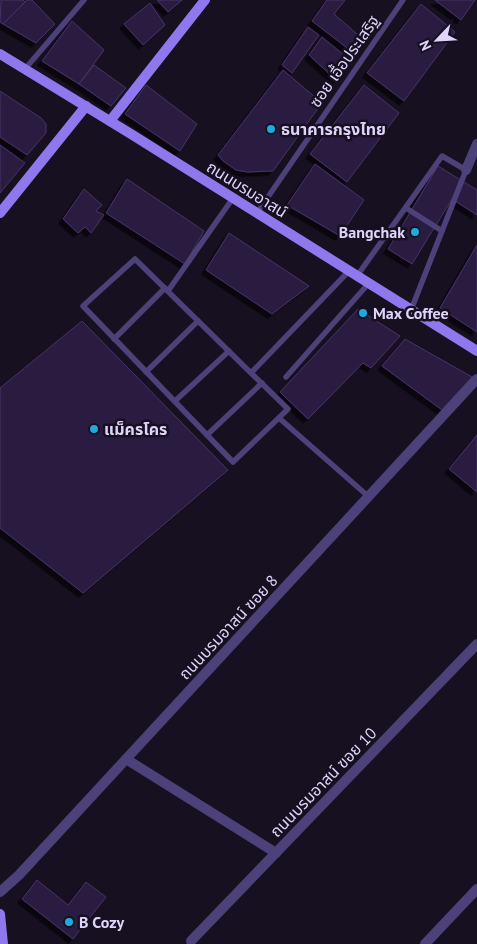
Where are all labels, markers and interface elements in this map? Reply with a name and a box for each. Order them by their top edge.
street label: ซอย เอื้อประเสริฐ [304,10,383,111]
north arrow [412,15,462,65]
text: N [415,38,435,53]
place label: ธนาคารกรุงไทย [281,119,386,139]
marker: ธนาคารกรุงไทย [265,123,277,135]
street label: ถนนบรมอาสน์ [203,156,291,222]
place label: Bangchak [339,222,405,242]
marker: Bangchak [409,226,421,238]
place label: Max Coffee [373,303,449,323]
marker: Max Coffee [357,307,369,319]
place label: แม็ครโคร [104,419,167,439]
marker: แม็ครโคร [88,423,100,435]
street label: ถนนบรมอาสน์ ฃอย 8 [174,570,282,684]
street label: ถนนบรมอาสน์ ฃอย 10 [266,723,381,841]
place label: B Cozy [79,912,124,932]
marker: B Cozy [63,916,75,928]

